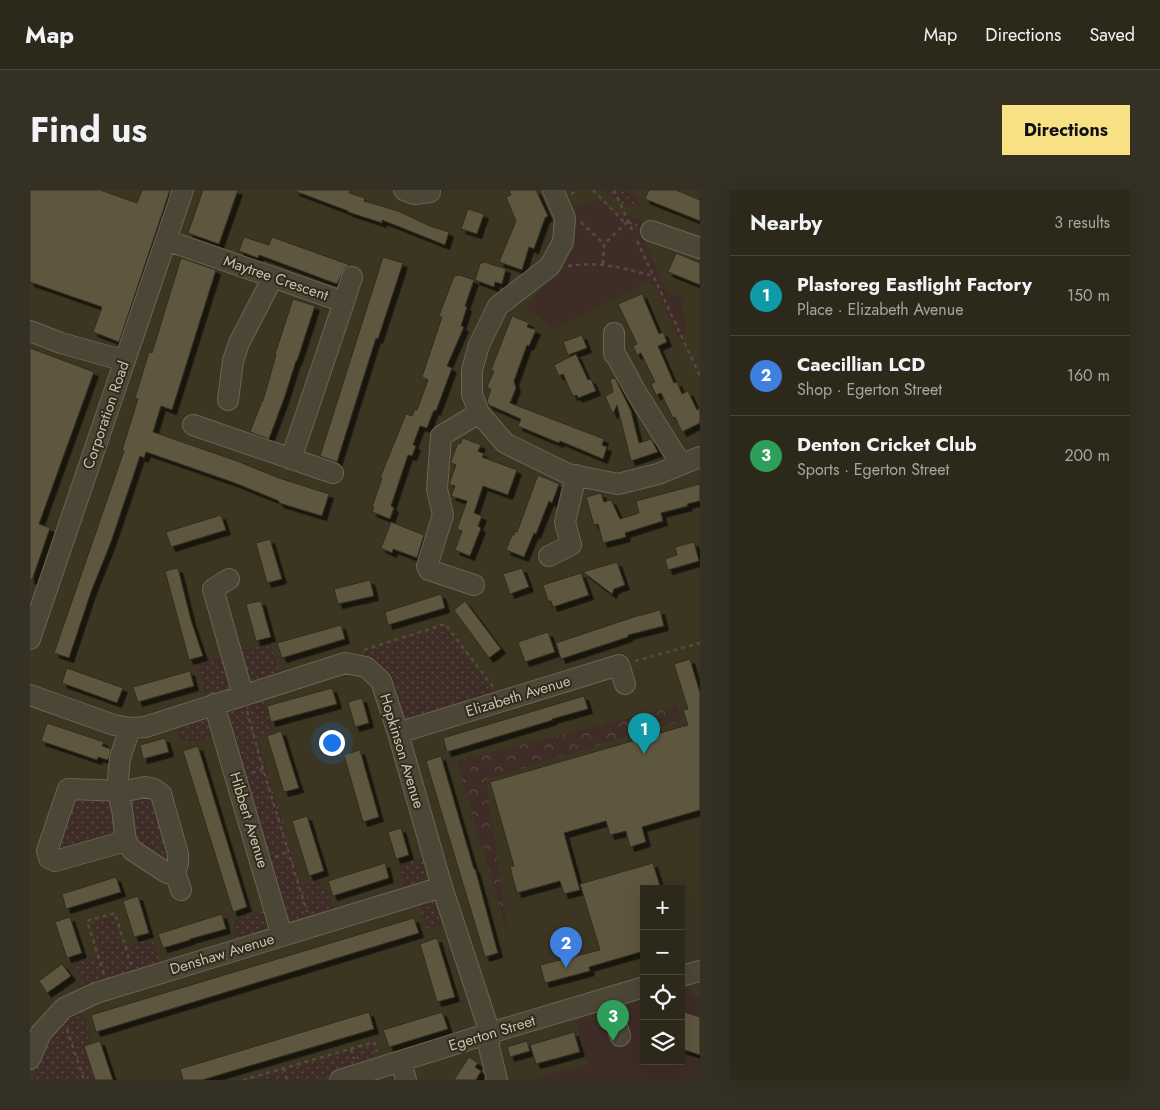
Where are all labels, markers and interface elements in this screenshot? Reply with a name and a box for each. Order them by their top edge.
text: Map [25,17,74,52]
text: Map [924,22,957,48]
text: Directions [985,22,1061,48]
text: Saved [1089,22,1135,48]
text: Find us [30,105,147,155]
button: Directions [1002,105,1130,155]
text: Nearby [750,208,822,238]
text: 3 results [1054,211,1110,234]
street label: Maytree Crescent [221,250,332,306]
text: Plastoreg Eastlight Factory [797,271,1032,298]
text: 1 [762,284,770,307]
text: 150 m [1067,284,1110,307]
text: Place · Elizabeth Avenue [797,298,963,321]
text: Caecillian LCD [797,351,925,378]
street label: Corporation Road [77,358,135,472]
text: 2 [761,364,771,387]
text: 160 m [1067,364,1110,387]
text: Shop · Egerton Street [797,378,942,401]
text: Denton Cricket Club [797,431,977,458]
text: 3 [761,444,771,467]
text: 200 m [1064,444,1110,467]
text: Sports · Egerton Street [797,458,949,481]
street label: Elizabeth Avenue [463,670,573,722]
street label: Hopkinson Avenue [374,691,430,811]
pin: 1 [628,713,660,754]
your location [319,730,345,756]
street label: Hibbert Avenue [224,769,274,871]
map controls [640,885,685,1065]
button: + [640,885,685,930]
pin: 2 [550,927,582,968]
street label: Denshaw Avenue [167,928,277,980]
button: − [640,930,685,975]
button: locate [640,975,685,1020]
pin: 3 [597,1000,629,1041]
street label: Egerton Street [446,1009,538,1057]
button: layers [640,1020,685,1065]

